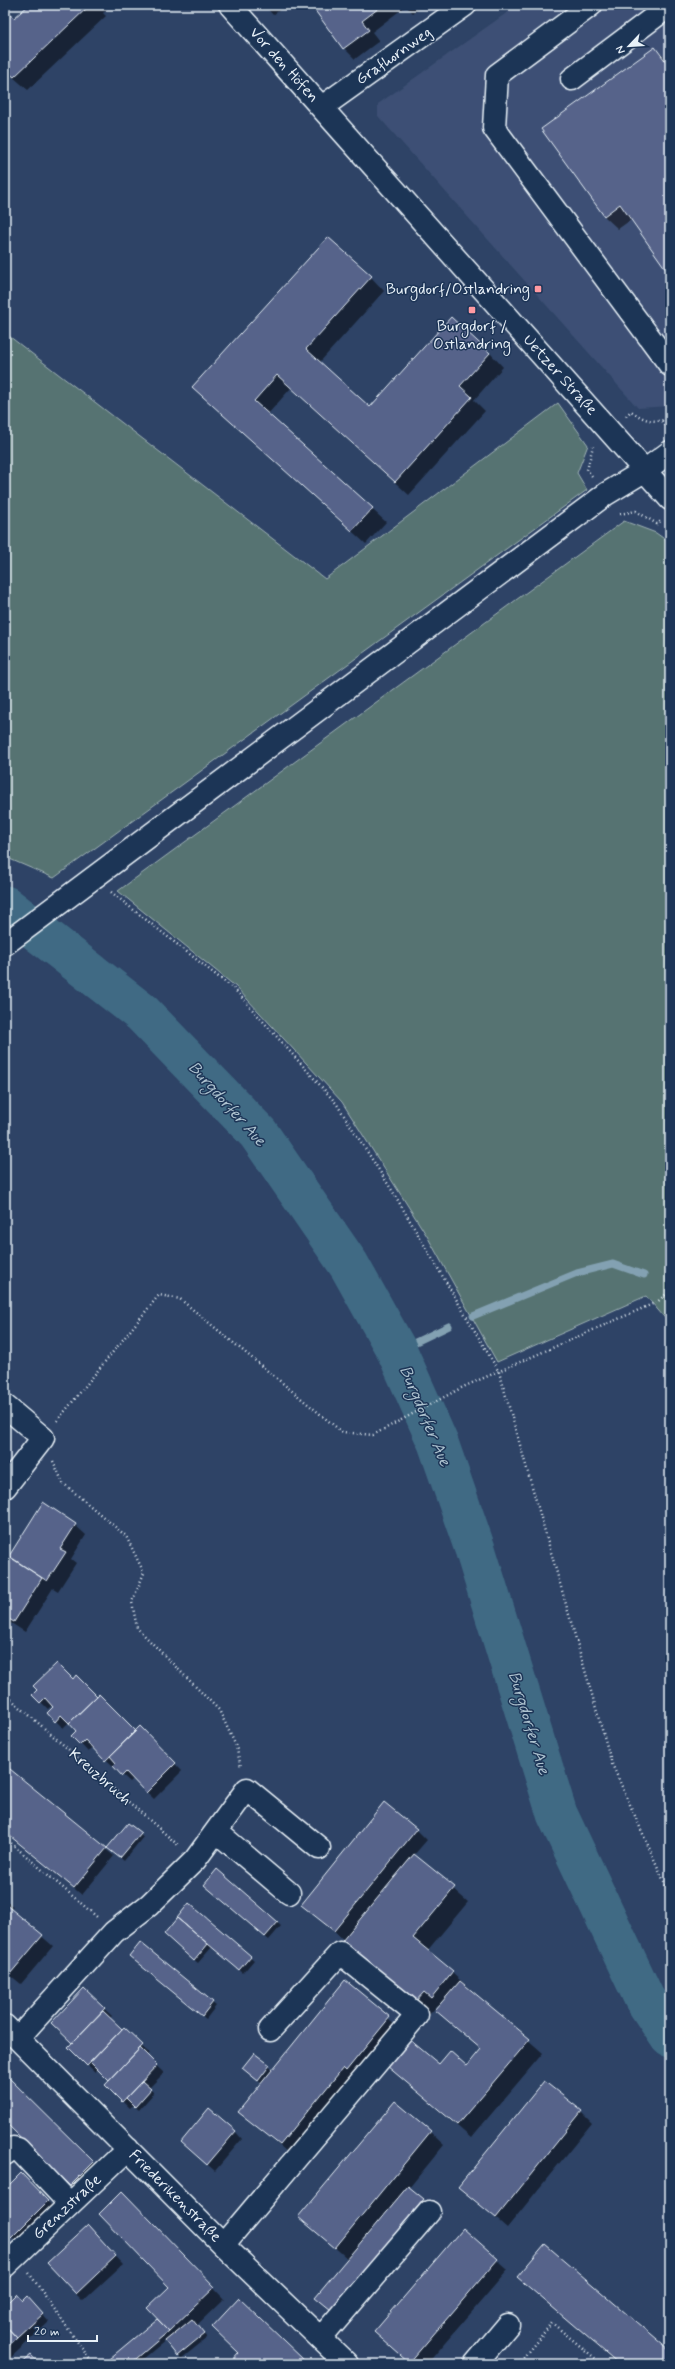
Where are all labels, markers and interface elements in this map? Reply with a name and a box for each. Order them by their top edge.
street label: Grafhornweg [352,22,436,90]
street label: Vor den Höfen [244,23,324,107]
north arrow [609,26,649,66]
text: N [613,44,629,56]
place label: Burgdorf/Ostlandring [386,279,530,301]
marker: Burgdorf/Ostlandring [533,284,543,294]
marker: Burgdorf / Ostlandring [467,305,477,315]
place label: Burgdorf / Ostlandring [433,316,511,356]
street label: Uetzer Straße [518,330,602,420]
water label: Burgdorfer Aue [181,1057,272,1153]
water label: Burgdorfer Aue [392,1362,456,1471]
water label: Burgdorfer Aue [501,1669,555,1779]
street label: Kreuzbruch [64,1744,136,1810]
street label: Friederikenstraße [124,2145,226,2247]
street label: Grenzstraße [28,2170,106,2244]
scale bar [28,2317,97,2343]
text: 20 m [34,2324,60,2340]

